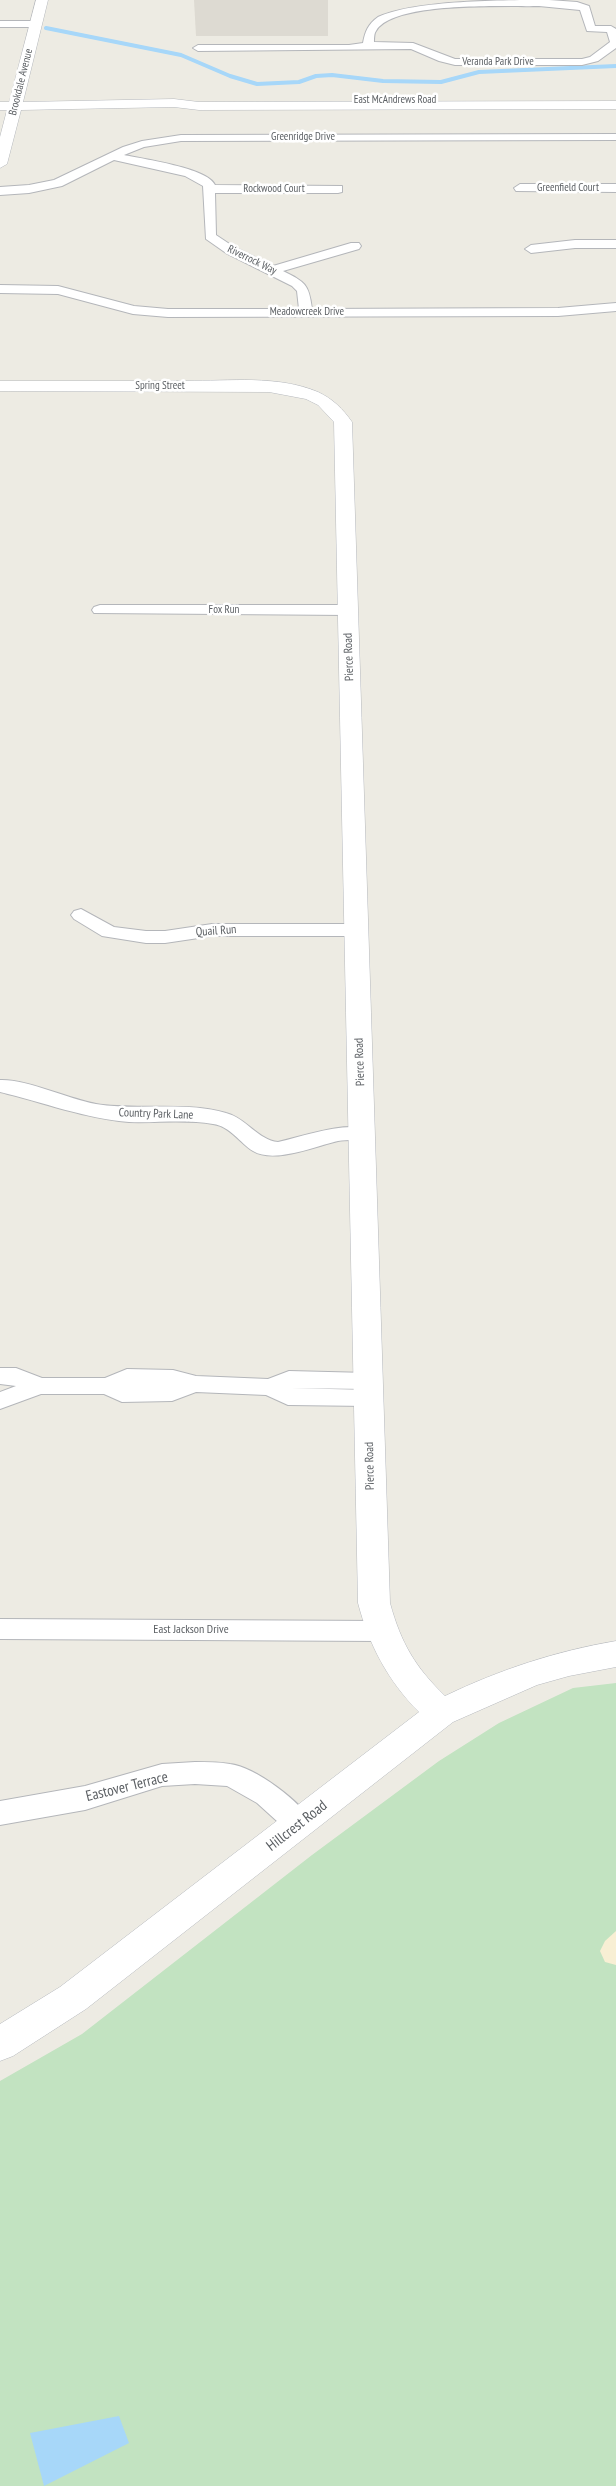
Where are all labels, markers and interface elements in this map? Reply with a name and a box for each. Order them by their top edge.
street label: Brookdale Avenue [6,47,36,117]
street label: Veranda Park Drive [462,55,534,69]
street label: East McAndrews Road [354,93,436,107]
street label: Greenridge Drive [271,130,335,144]
street label: Greenfield Court [537,181,599,195]
street label: Rockwood Court [243,182,305,196]
street label: Riverrock Way [225,242,279,278]
street label: Meadowcreek Drive [270,305,344,319]
street label: Spring Street [135,379,185,393]
street label: Fox Run [209,603,239,617]
street label: Pierce Road [341,633,357,681]
street label: Quail Run [195,922,237,940]
street label: Pierce Road [352,1038,368,1086]
street label: Country Park Lane [118,1106,194,1122]
street label: Pierce Road [362,1442,378,1490]
street label: East Jackson Drive [153,1623,229,1637]
street label: Eastover Terrace [84,1768,170,1806]
street label: Hillcrest Road [263,1797,331,1855]

